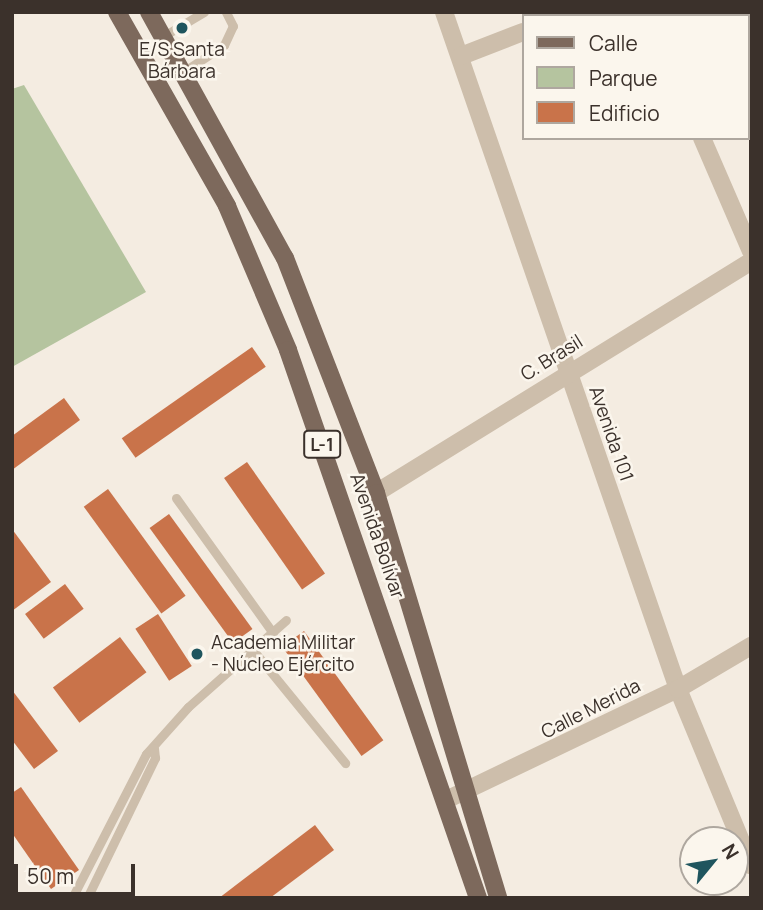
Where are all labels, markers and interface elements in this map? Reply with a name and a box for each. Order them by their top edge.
legend [522,14,749,140]
marker: E/S Santa Bárbara [174,20,190,36]
text: Calle [589,29,638,57]
place label: E/S Santa Bárbara [139,39,225,83]
text: Parque [589,64,658,92]
text: Edificio [589,99,660,127]
street label: C. Brasil [517,330,587,386]
street label: Avenida 101 [584,383,638,485]
road number: L-1 [303,430,341,458]
street label: Avenida Bolívar [345,470,409,602]
place label: Academia Militar - Núcleo Ejército [211,632,355,676]
marker: Academia Militar - Núcleo Ejército [189,646,205,662]
street label: Calle Merida [538,674,644,744]
north arrow [679,826,749,896]
text: N [716,839,745,864]
scale bar [18,850,138,894]
text: 50 m [27,862,74,890]

